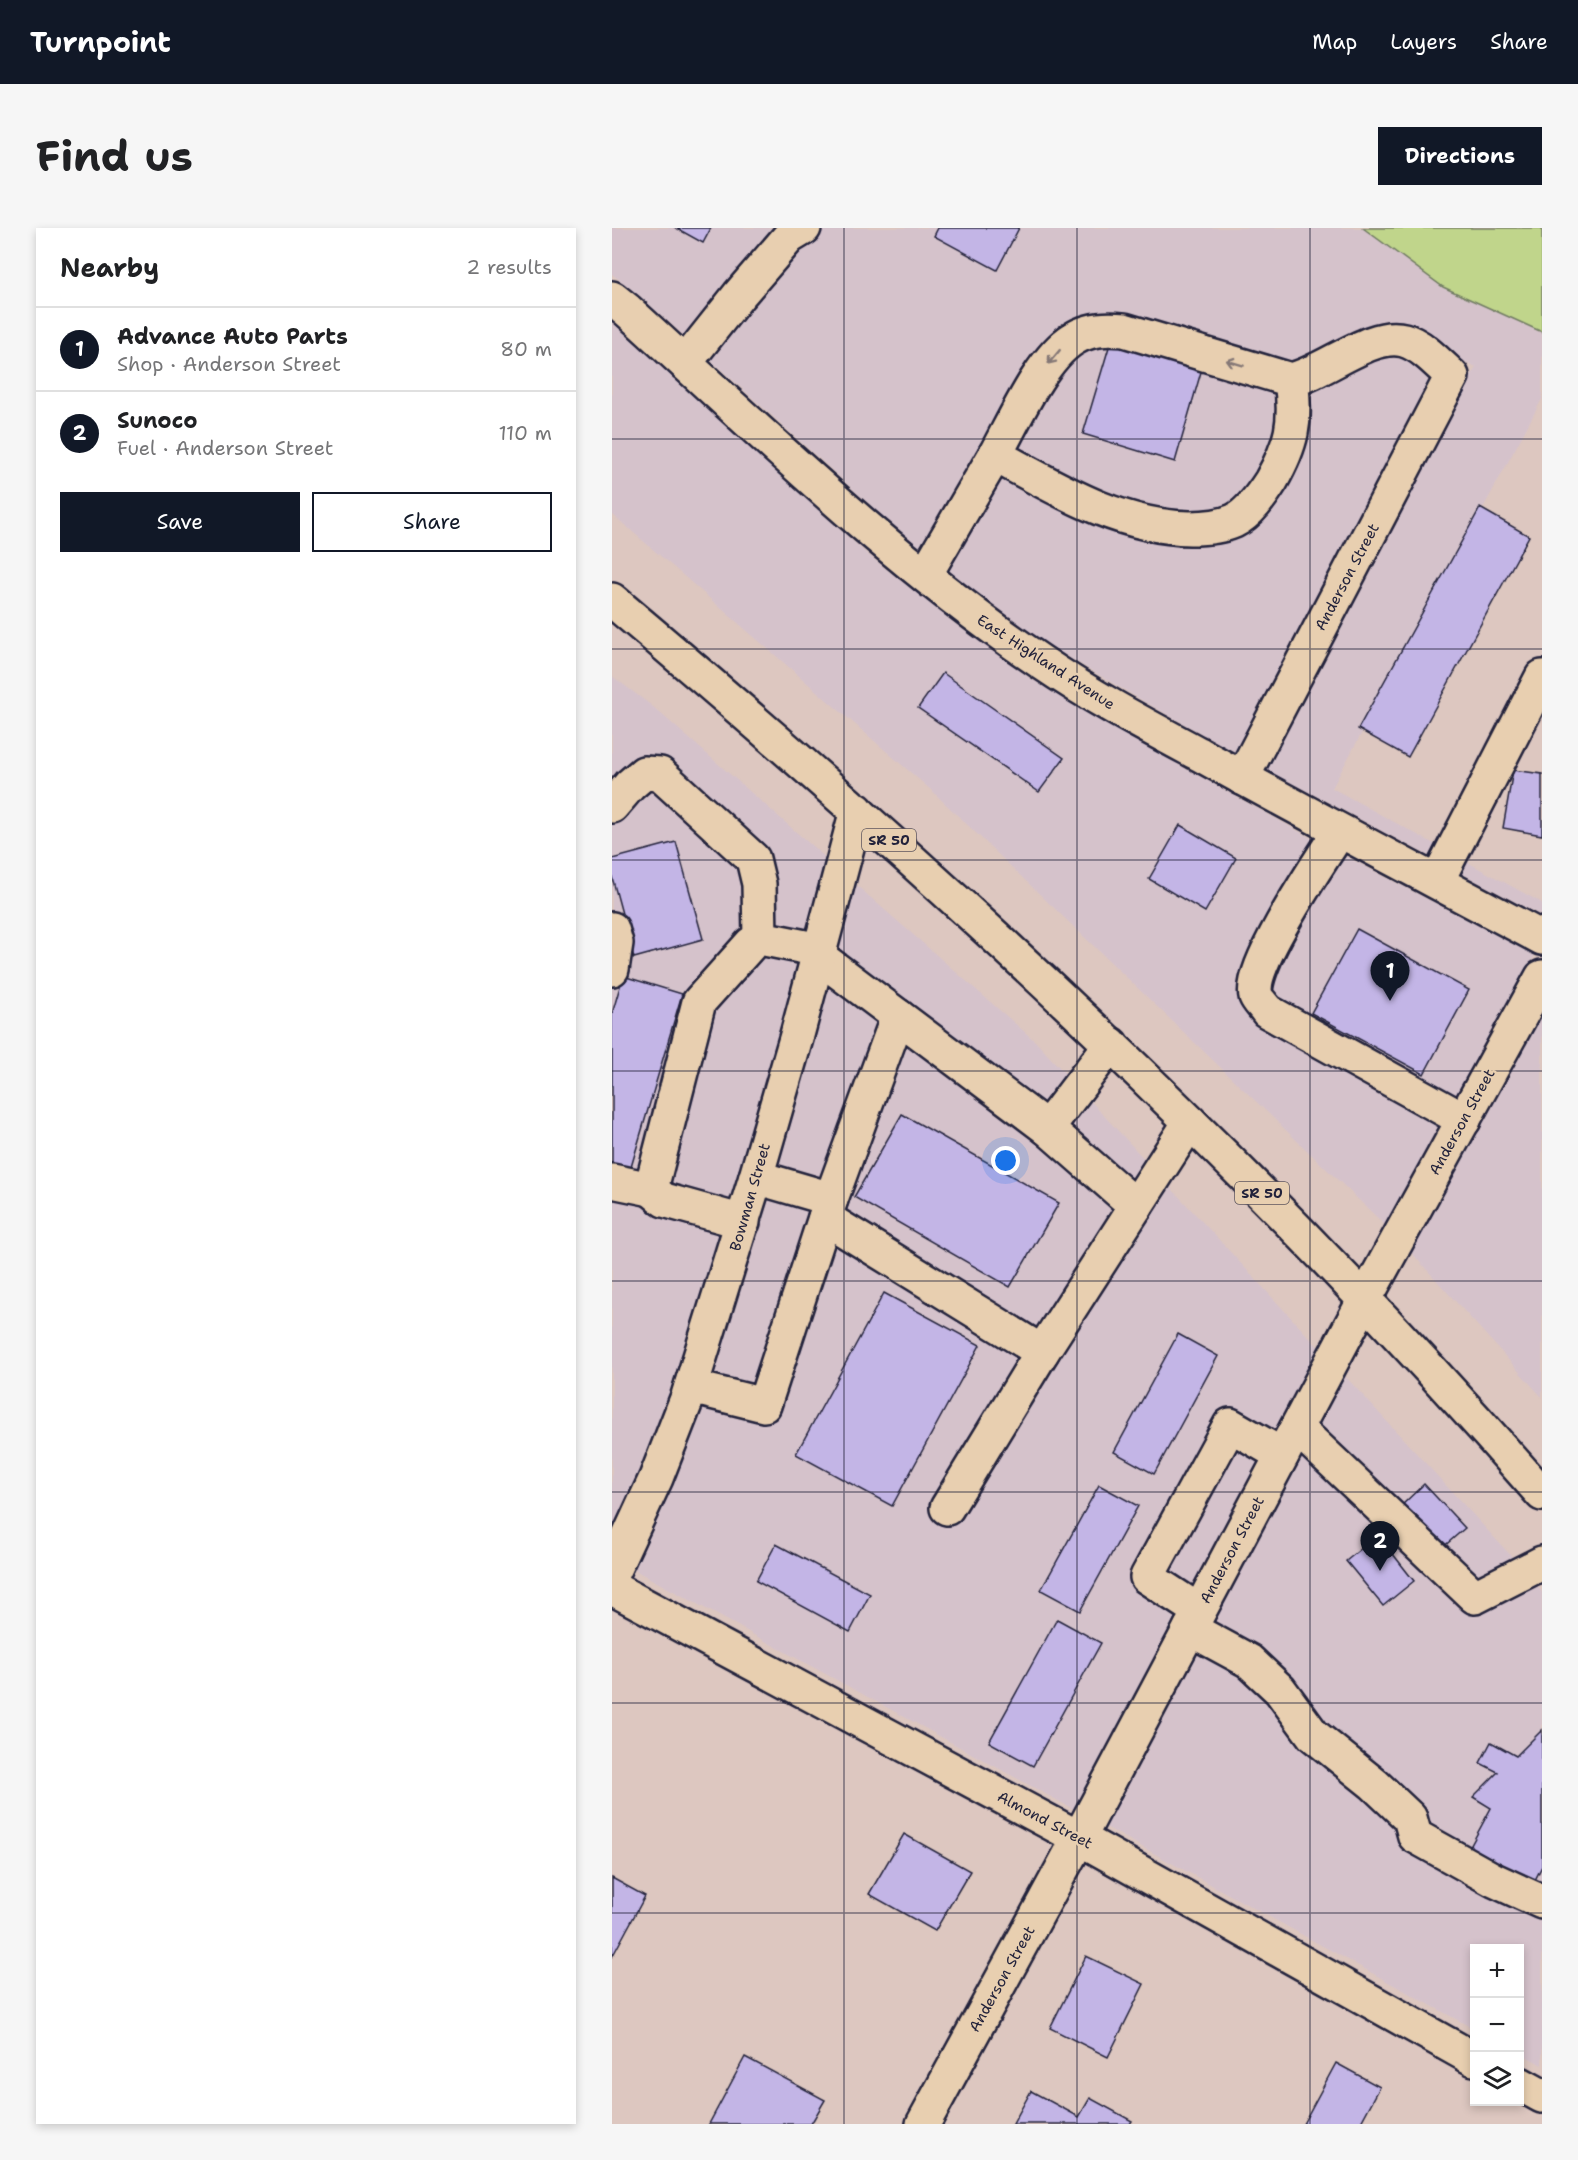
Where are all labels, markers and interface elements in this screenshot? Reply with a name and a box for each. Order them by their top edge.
text: Turnpoint [30,23,171,61]
text: Map [1312,28,1357,56]
text: Layers [1390,28,1457,56]
text: Share [1490,28,1548,56]
button: Directions [1378,127,1542,185]
text: Find us [36,128,193,184]
text: Nearby [60,250,159,285]
text: 2 results [466,254,552,280]
text: Advance Auto Parts [117,322,348,351]
text: 1 [75,336,84,362]
text: 80 m [500,336,552,362]
one-way arrow [1047,349,1061,364]
text: Shop · Anderson Street [117,351,341,377]
one-way arrow [1226,357,1245,368]
text: Sunoco [117,406,198,435]
text: 2 [73,420,87,446]
text: 110 m [498,420,552,446]
text: Fuel · Anderson Street [117,435,334,461]
button: Save [60,492,300,552]
button: Share [312,492,552,552]
street label: Anderson Street [1310,520,1384,634]
street label: East Highland Avenue [973,610,1119,714]
road number: SR 50 [862,829,916,851]
pin: 1 [1370,952,1410,1001]
street label: Anderson Street [1424,1065,1500,1179]
street label: Bowman Street [725,1141,775,1253]
your location [991,1146,1020,1175]
road number: SR 50 [1235,1182,1289,1204]
street label: Anderson Street [1195,1493,1269,1607]
pin: 2 [1360,1522,1400,1571]
street label: Almond Street [994,1786,1096,1854]
street label: Anderson Street [964,1922,1040,2036]
map controls [1470,1944,1524,2106]
button: + [1470,1944,1524,1998]
button: − [1470,1998,1524,2052]
button: layers [1470,2052,1524,2106]

